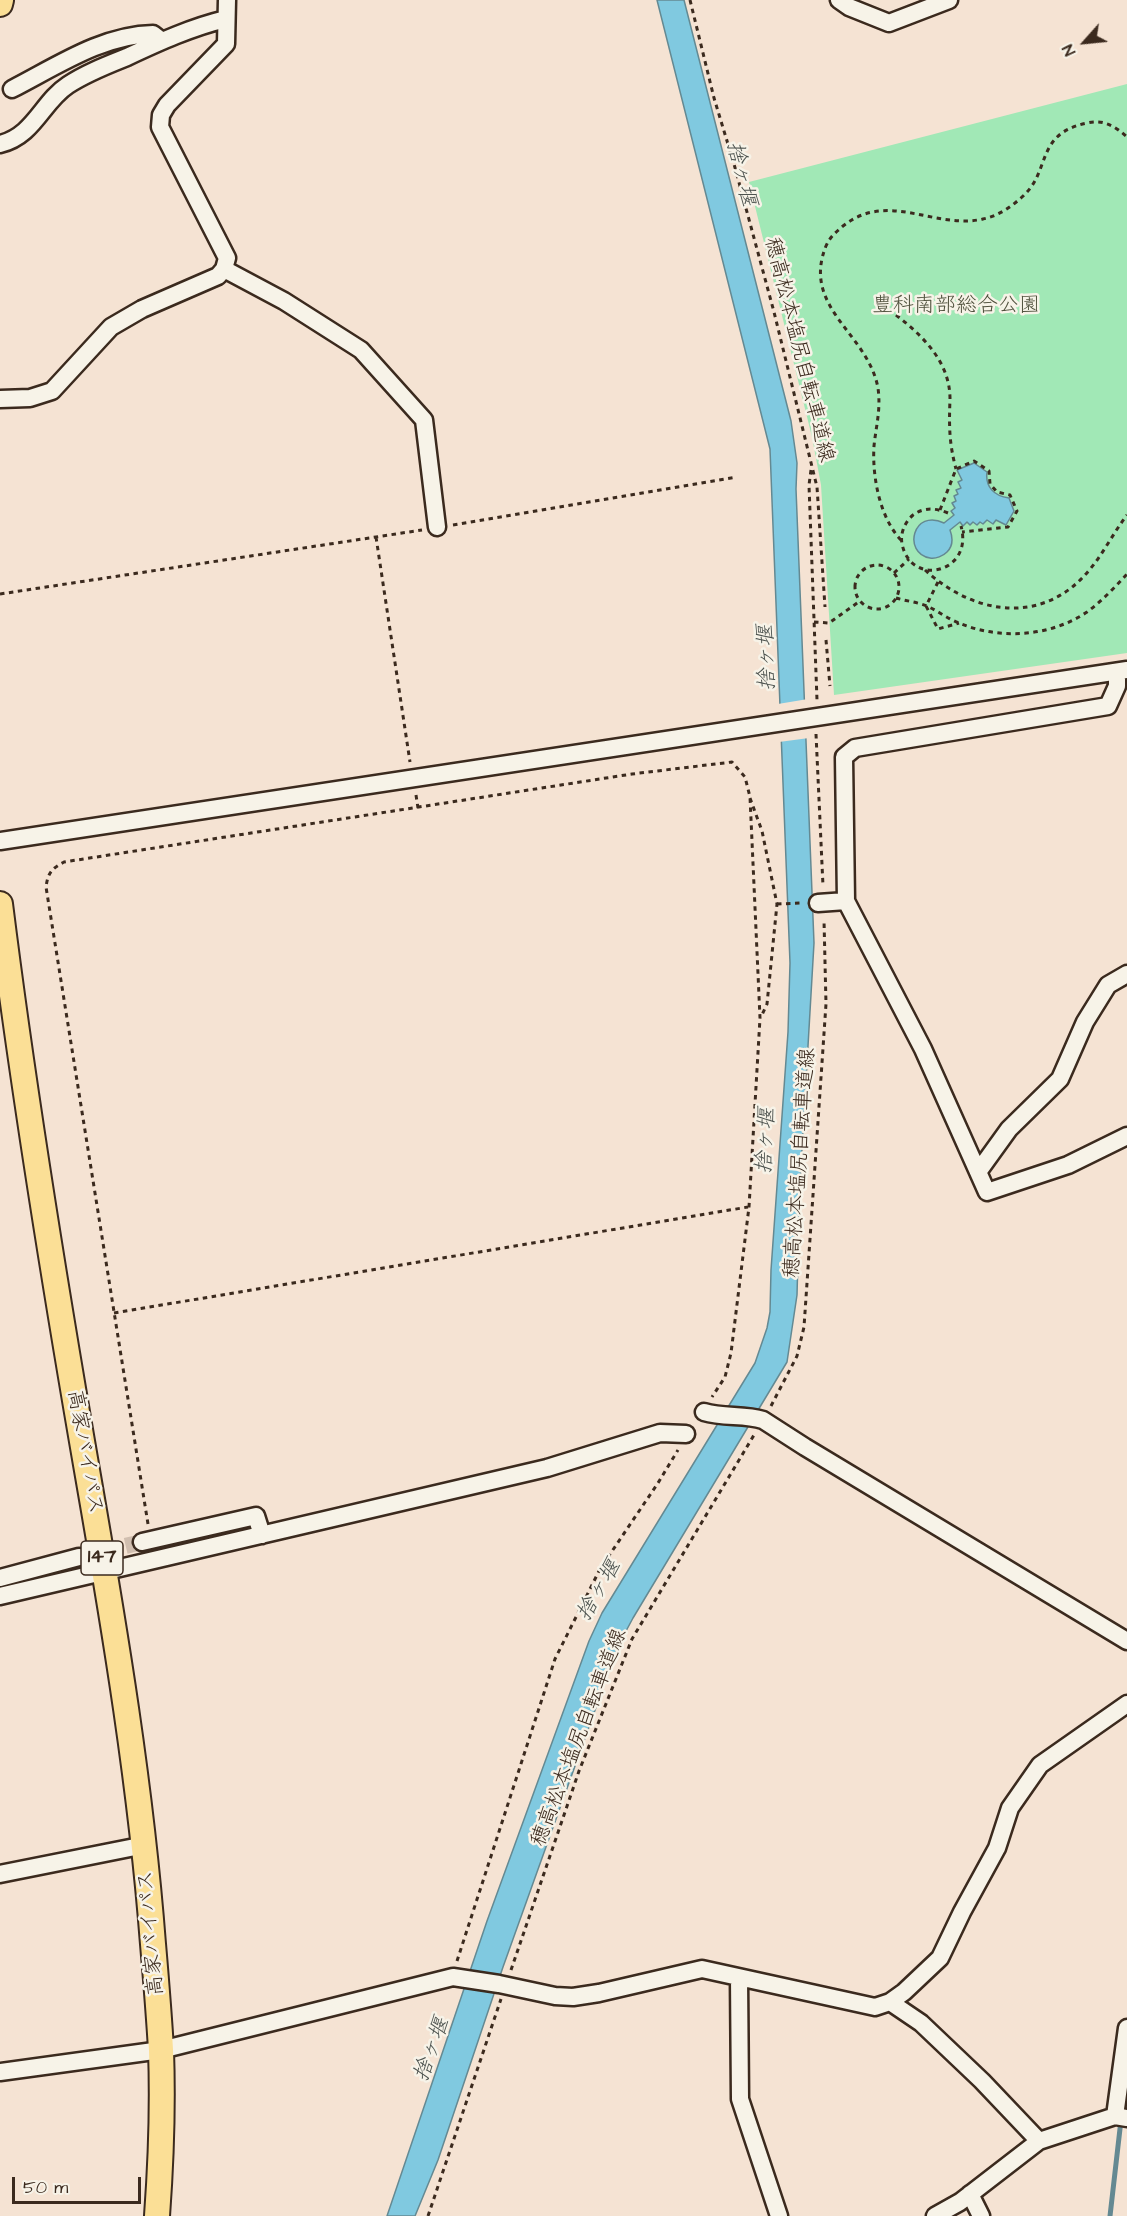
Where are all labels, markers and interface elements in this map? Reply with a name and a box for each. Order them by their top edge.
north arrow [1055,12,1115,72]
text: N [1057,41,1081,60]
water label: 捨ヶ堰 [719,139,761,209]
street label: 穂高松本塩尻自転車道線 [758,235,838,465]
park label: 豊科南部総合公園 [872,294,1040,320]
water label: 捨ヶ堰 [754,625,782,691]
street label: 穂高松本塩尻自転車道線 [780,1047,822,1279]
water label: 捨ヶ堰 [752,1107,782,1175]
street label: 高家バイパス [61,1388,107,1516]
road number: 147 [81,1541,123,1575]
water label: 捨ヶ堰 [572,1556,628,1626]
street label: 穂高松本塩尻自転車道線 [527,1626,633,1850]
street label: 高家バイパス [134,1869,170,1997]
water label: 捨ヶ堰 [409,2014,457,2086]
scale bar [15,2165,144,2203]
text: 50 m [23,2175,68,2200]

